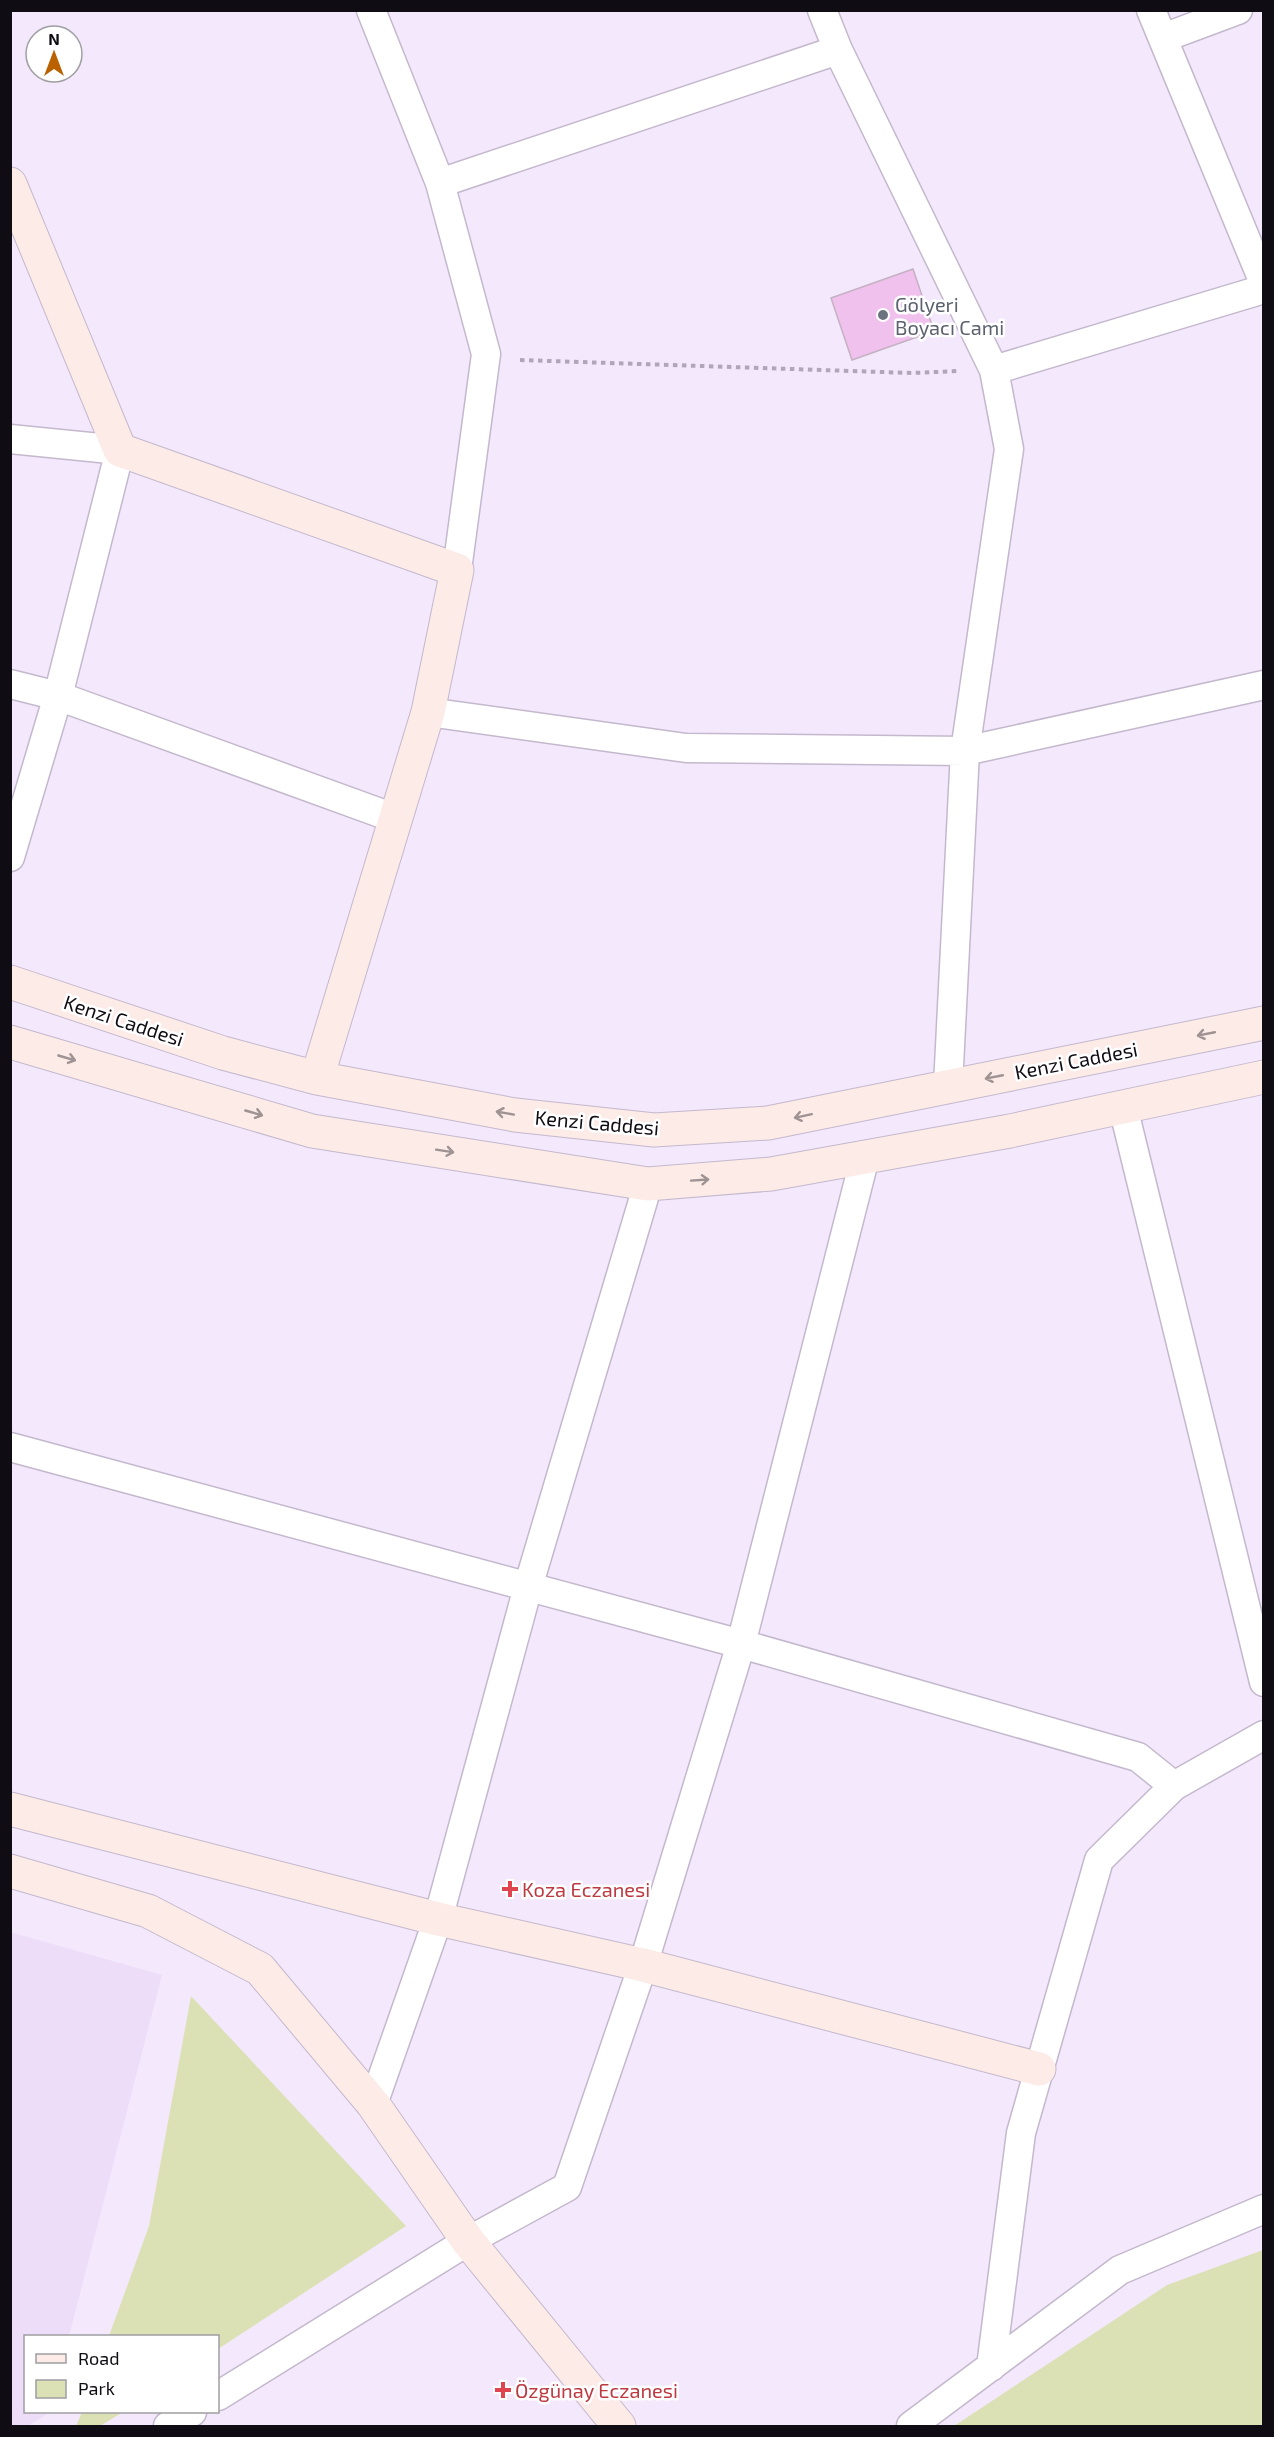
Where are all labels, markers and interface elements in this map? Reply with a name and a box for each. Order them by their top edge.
north arrow [24,24,84,84]
text: N [48,29,60,48]
place label: Gölyeri Boyacı Cami [895,292,1004,339]
marker: Gölyeri Boyacı Cami [876,308,890,322]
street label: Kenzi Caddesi [61,989,187,1051]
one-way arrow [1197,1029,1216,1040]
street label: Kenzi Caddesi [1013,1036,1139,1084]
one-way arrow [57,1053,76,1064]
one-way arrow [985,1072,1005,1083]
street label: Kenzi Caddesi [534,1105,660,1139]
one-way arrow [496,1107,516,1118]
one-way arrow [244,1108,263,1120]
one-way arrow [794,1110,813,1122]
one-way arrow [434,1146,454,1157]
one-way arrow [689,1174,709,1185]
place label: Koza Eczanesi [522,1877,650,1901]
marker: Koza Eczanesi [503,1882,517,1896]
legend [24,2335,219,2413]
text: Road [78,2347,119,2369]
text: Park [78,2377,115,2399]
place label: Özgünay Eczanesi [515,2378,678,2402]
marker: Özgünay Eczanesi [496,2383,510,2397]

